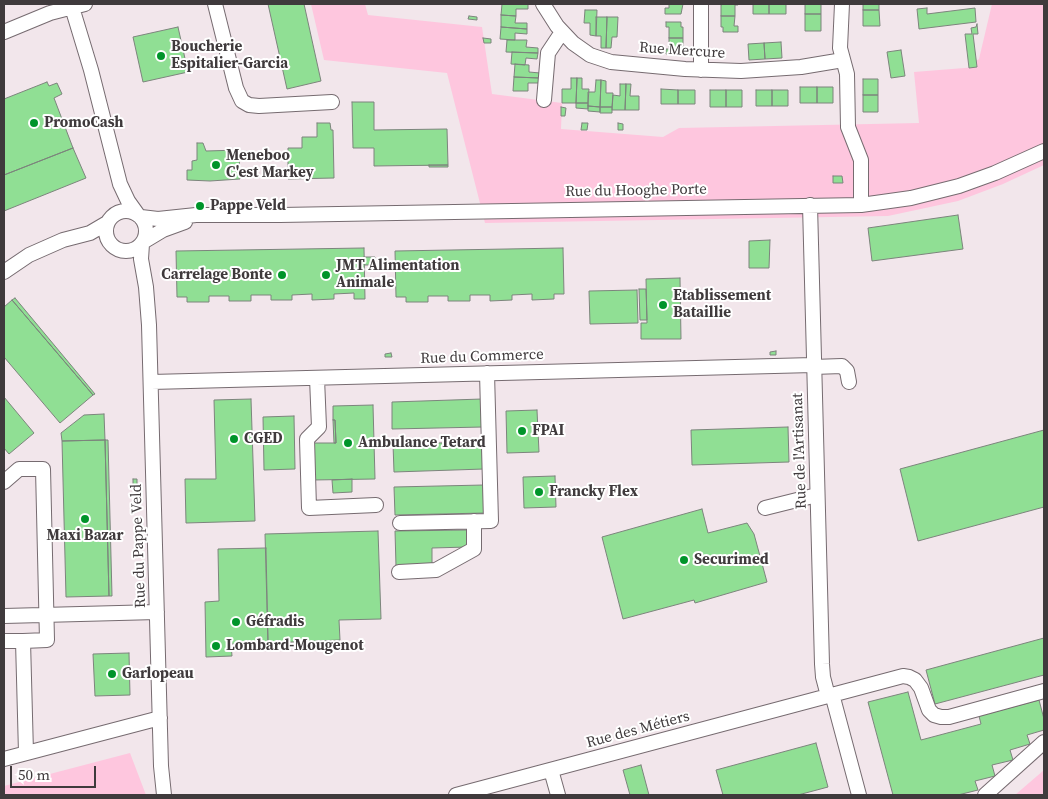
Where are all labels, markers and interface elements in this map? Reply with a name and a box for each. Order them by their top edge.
place label: Boucherie Espitalier-Garcia [171,38,288,73]
street label: Rue Mercure [638,39,726,63]
marker: Boucherie Espitalier-Garcia [155,50,167,62]
place label: PromoCash [44,114,124,132]
marker: PromoCash [28,117,40,129]
place label: Meneboo C'est Markey [226,147,314,182]
marker: Meneboo C'est Markey [210,159,222,171]
street label: Rue du Hooghe Porte [565,181,707,201]
place label: Pappe Veld [210,197,286,215]
marker: Pappe Veld [194,200,206,212]
place label: JMT Alimentation Animale [336,257,459,292]
place label: Carrelage Bonte [161,266,272,284]
marker: Carrelage Bonte [276,269,288,281]
marker: JMT Alimentation Animale [320,269,332,281]
place label: Etablissement Bataillie [673,287,771,322]
marker: Etablissement Bataillie [657,299,669,311]
street label: Rue du Commerce [420,346,544,368]
street label: Rue de l'Artisanat [789,393,811,509]
place label: FPAI [532,422,564,440]
marker: FPAI [516,425,528,437]
place label: CGED [244,430,283,448]
marker: CGED [228,433,240,445]
place label: Ambulance Tetard [358,434,486,452]
marker: Ambulance Tetard [342,437,354,449]
place label: Francky Flex [549,483,638,501]
street label: Rue du Pappe Veld [128,484,150,608]
marker: Francky Flex [533,486,545,498]
marker: Maxi Bazar [79,513,91,525]
place label: Maxi Bazar [47,527,123,545]
place label: Securimed [694,551,769,569]
marker: Securimed [678,554,690,566]
place label: Géfradis [246,613,304,631]
marker: Géfradis [230,616,242,628]
place label: Lombard-Mougenot [226,637,364,655]
marker: Lombard-Mougenot [210,640,222,652]
place label: Garlopeau [122,665,194,683]
marker: Garlopeau [106,668,118,680]
street label: Rue des Métiers [584,708,692,752]
scale bar [12,756,99,788]
text: 50 m [18,764,50,785]

